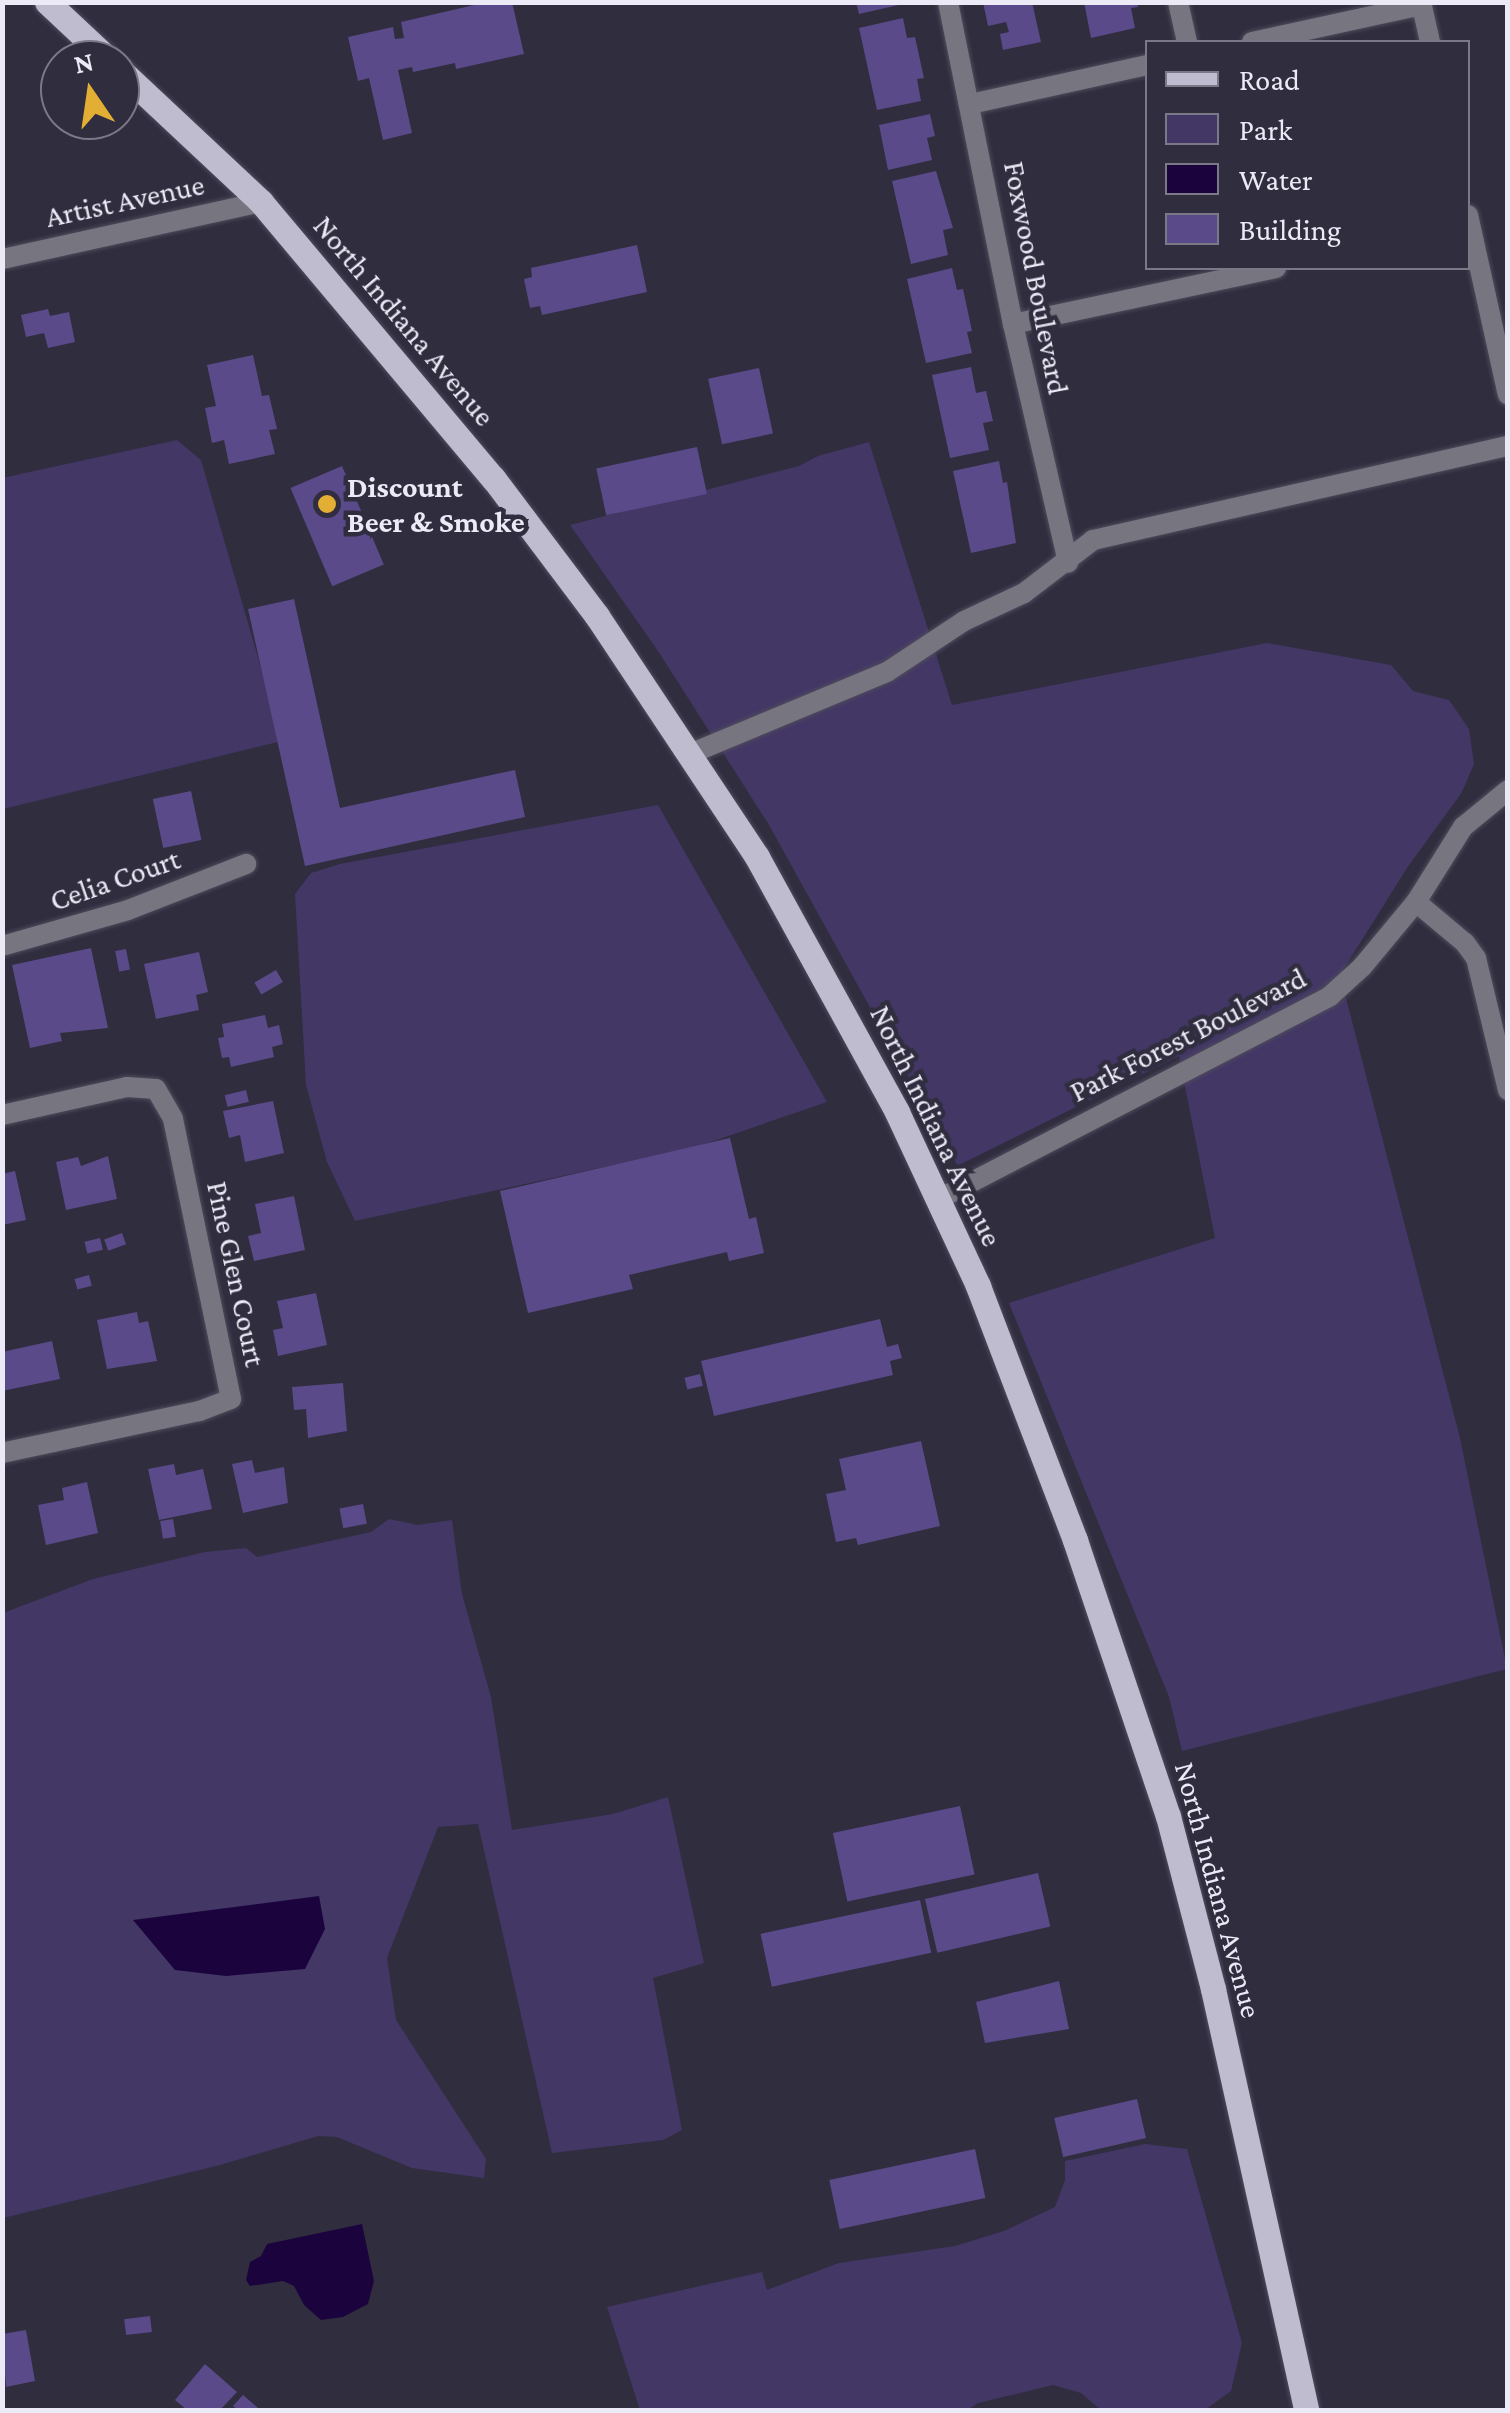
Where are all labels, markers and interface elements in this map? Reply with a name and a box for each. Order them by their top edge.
north arrow [40,40,140,140]
legend [1145,40,1470,270]
text: N [71,45,96,79]
text: Road [1239,63,1300,96]
text: Park [1239,113,1292,146]
street label: Foxwood Boulevard [996,158,1076,398]
text: Water [1239,163,1313,196]
street label: Artist Avenue [42,167,208,235]
street label: North Indiana Avenue [306,209,502,433]
text: Building [1239,213,1341,246]
place label: Discount Beer & Smoke [347,469,525,540]
marker: Discount Beer & Smoke [316,493,338,515]
street label: Celia Court [45,841,185,919]
street label: Park Forest Boulevard [1064,960,1312,1110]
street label: North Indiana Avenue [862,1000,1010,1252]
street label: Pine Glen Court [199,1178,273,1370]
street label: North Indiana Avenue [1167,1758,1269,2022]

